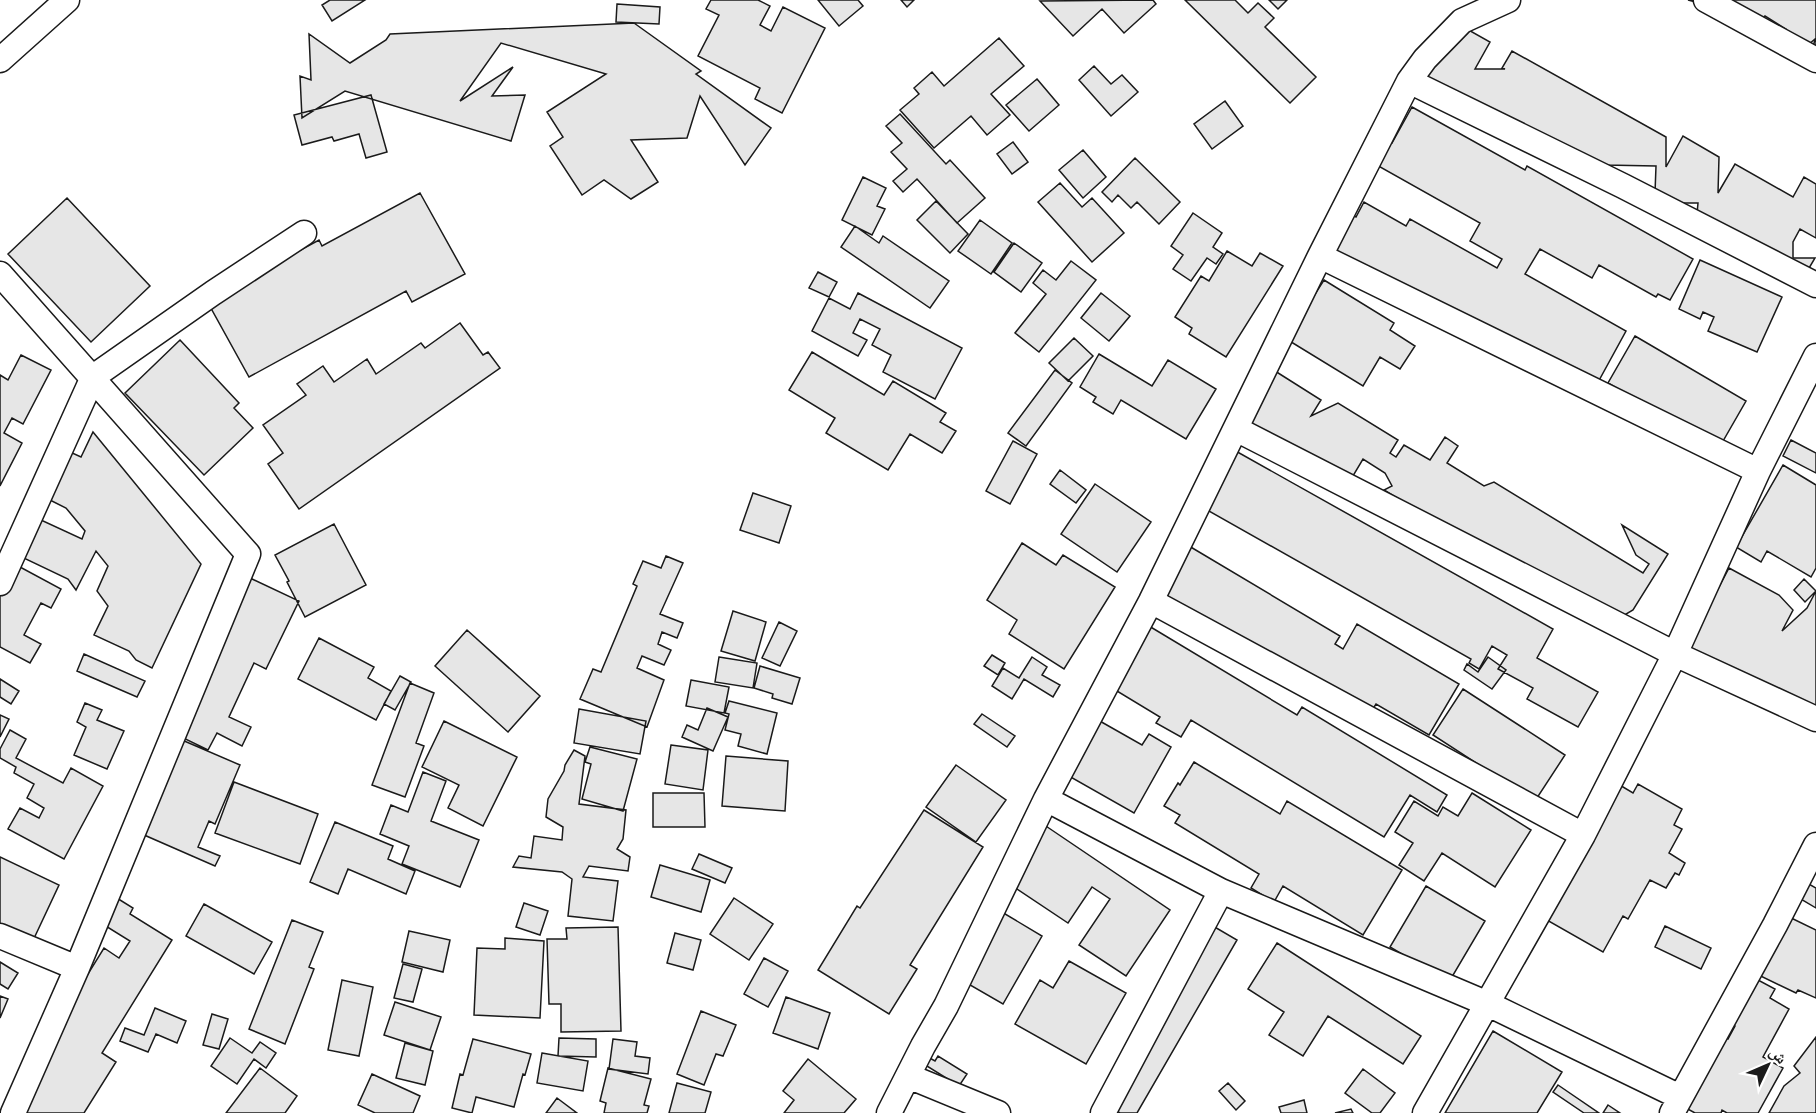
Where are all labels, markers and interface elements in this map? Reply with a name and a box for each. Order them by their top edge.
north arrow [1738,1035,1798,1095]
text: ش [1764,1040,1793,1069]

